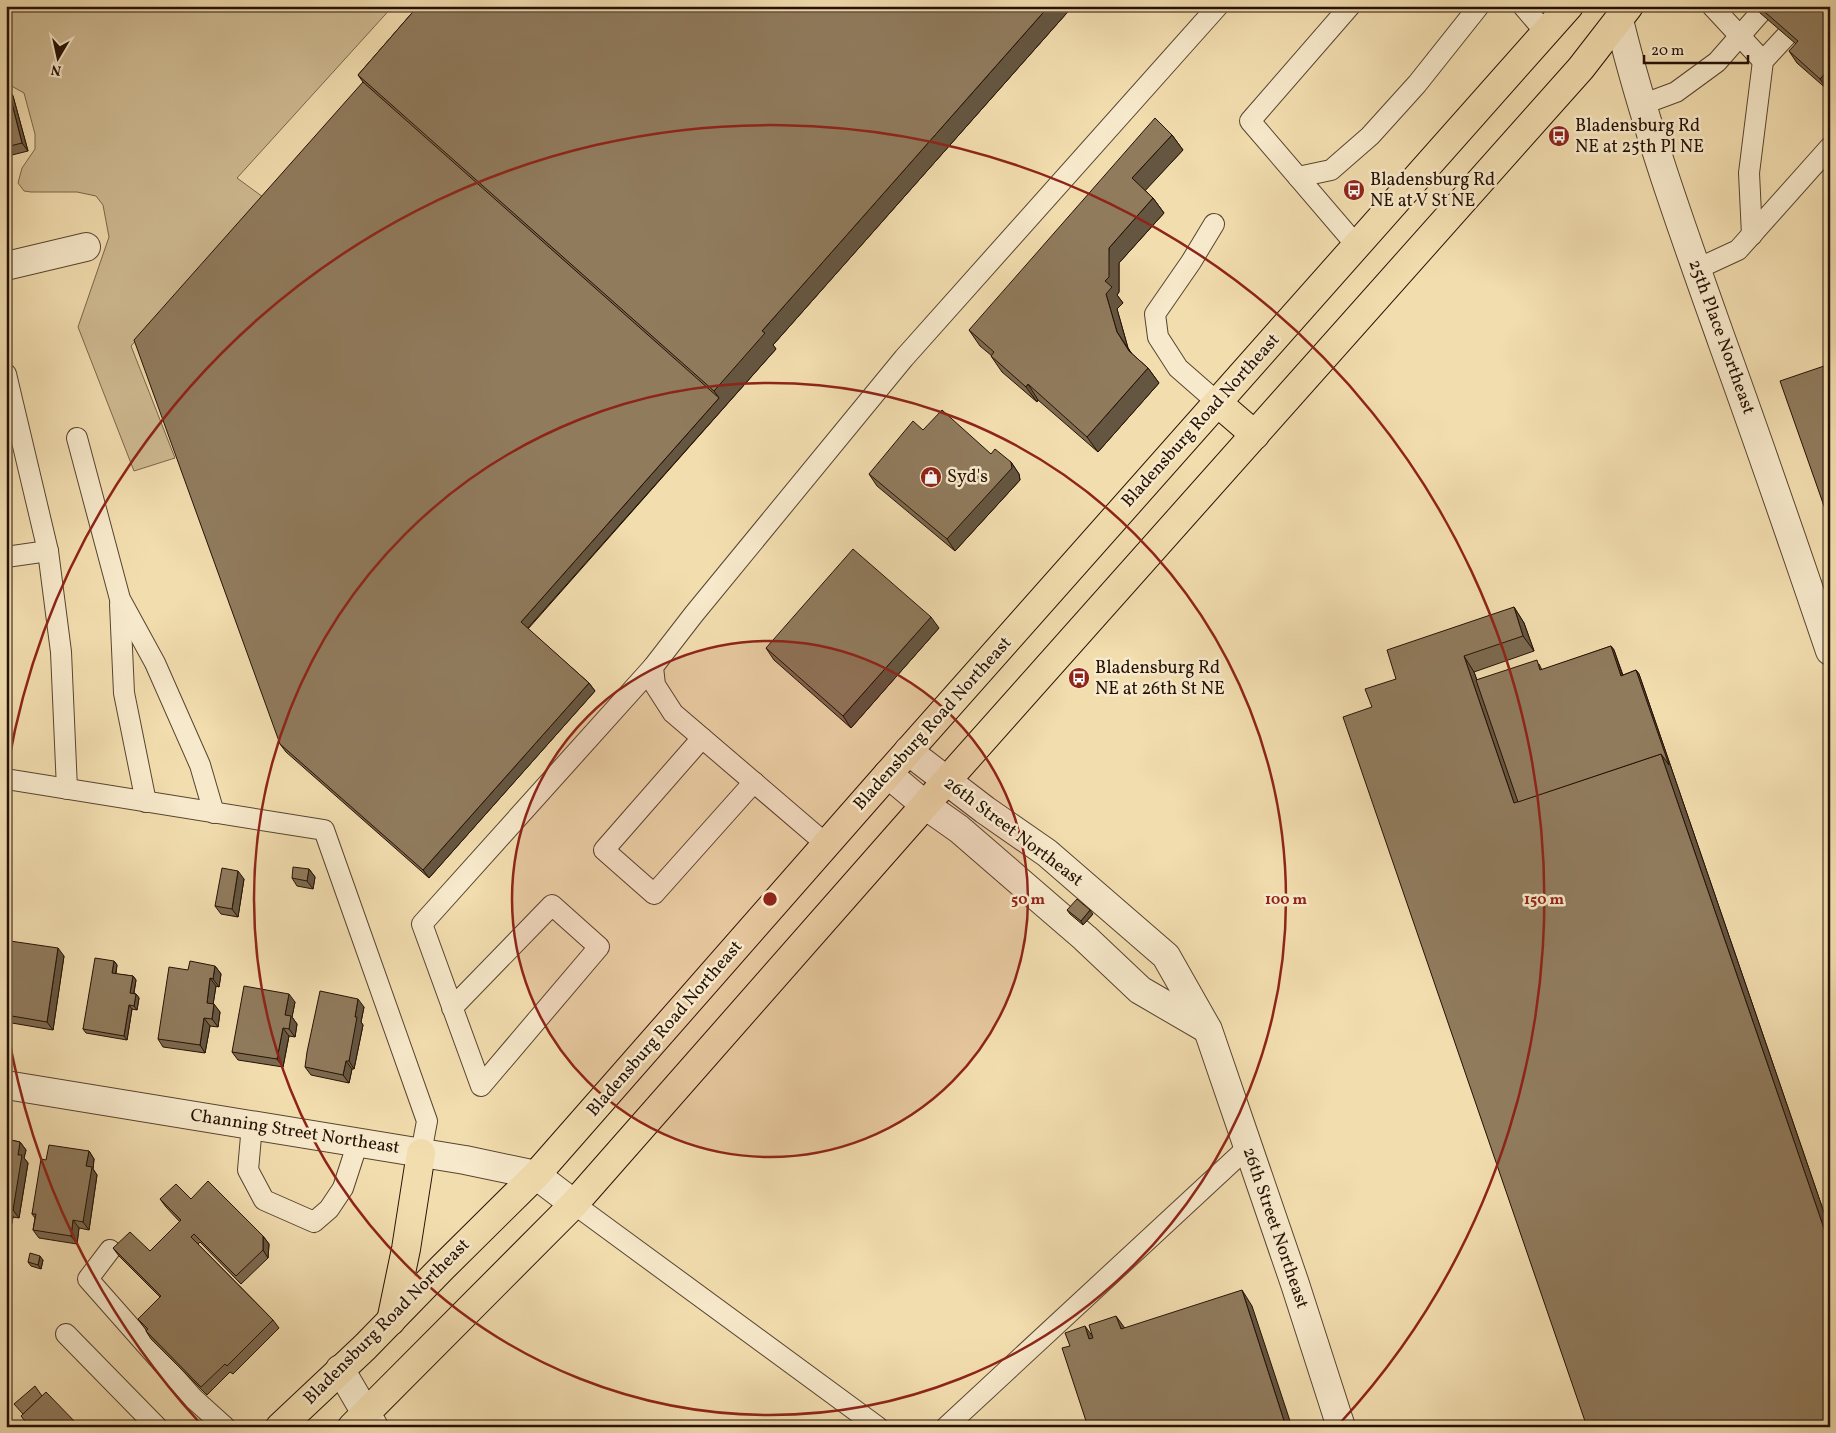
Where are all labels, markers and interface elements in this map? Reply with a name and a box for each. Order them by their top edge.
north arrow [32,32,82,82]
scale bar [1644,32,1747,64]
text: 20 m [1651,41,1684,62]
text: N [50,59,63,80]
place label: Bladensburg Rd NE at 25th Pl NE [1575,114,1704,160]
bus stop icon: Bladensburg Rd NE at 25th Pl NE [1547,124,1571,148]
place label: Bladensburg Rd NE at V St NE [1370,168,1495,214]
bus stop icon: Bladensburg Rd NE at V St NE [1342,178,1366,202]
street label: 25th Place Northeast [1681,256,1761,418]
street label: Bladensburg Road Northeast [1116,329,1286,513]
shop icon: Syd's [919,465,943,489]
place label: Syd's [947,465,988,490]
street label: Bladensburg Road Northeast [848,632,1018,816]
place label: Bladensburg Rd NE at 26th St NE [1095,656,1225,702]
bus stop icon: Bladensburg Rd NE at 26th St NE [1067,666,1091,690]
street label: 26th Street Northeast [938,771,1088,893]
centre of rings [761,890,779,908]
text: 50 m [1011,890,1045,911]
text: 100 m [1265,890,1308,911]
text: 150 m [1524,890,1564,911]
street label: Bladensburg Road Northeast [581,935,749,1123]
street label: Channing Street Northeast [188,1103,402,1161]
street label: 26th Street Northeast [1236,1144,1314,1312]
street label: Bladensburg Road Northeast [298,1233,476,1411]

